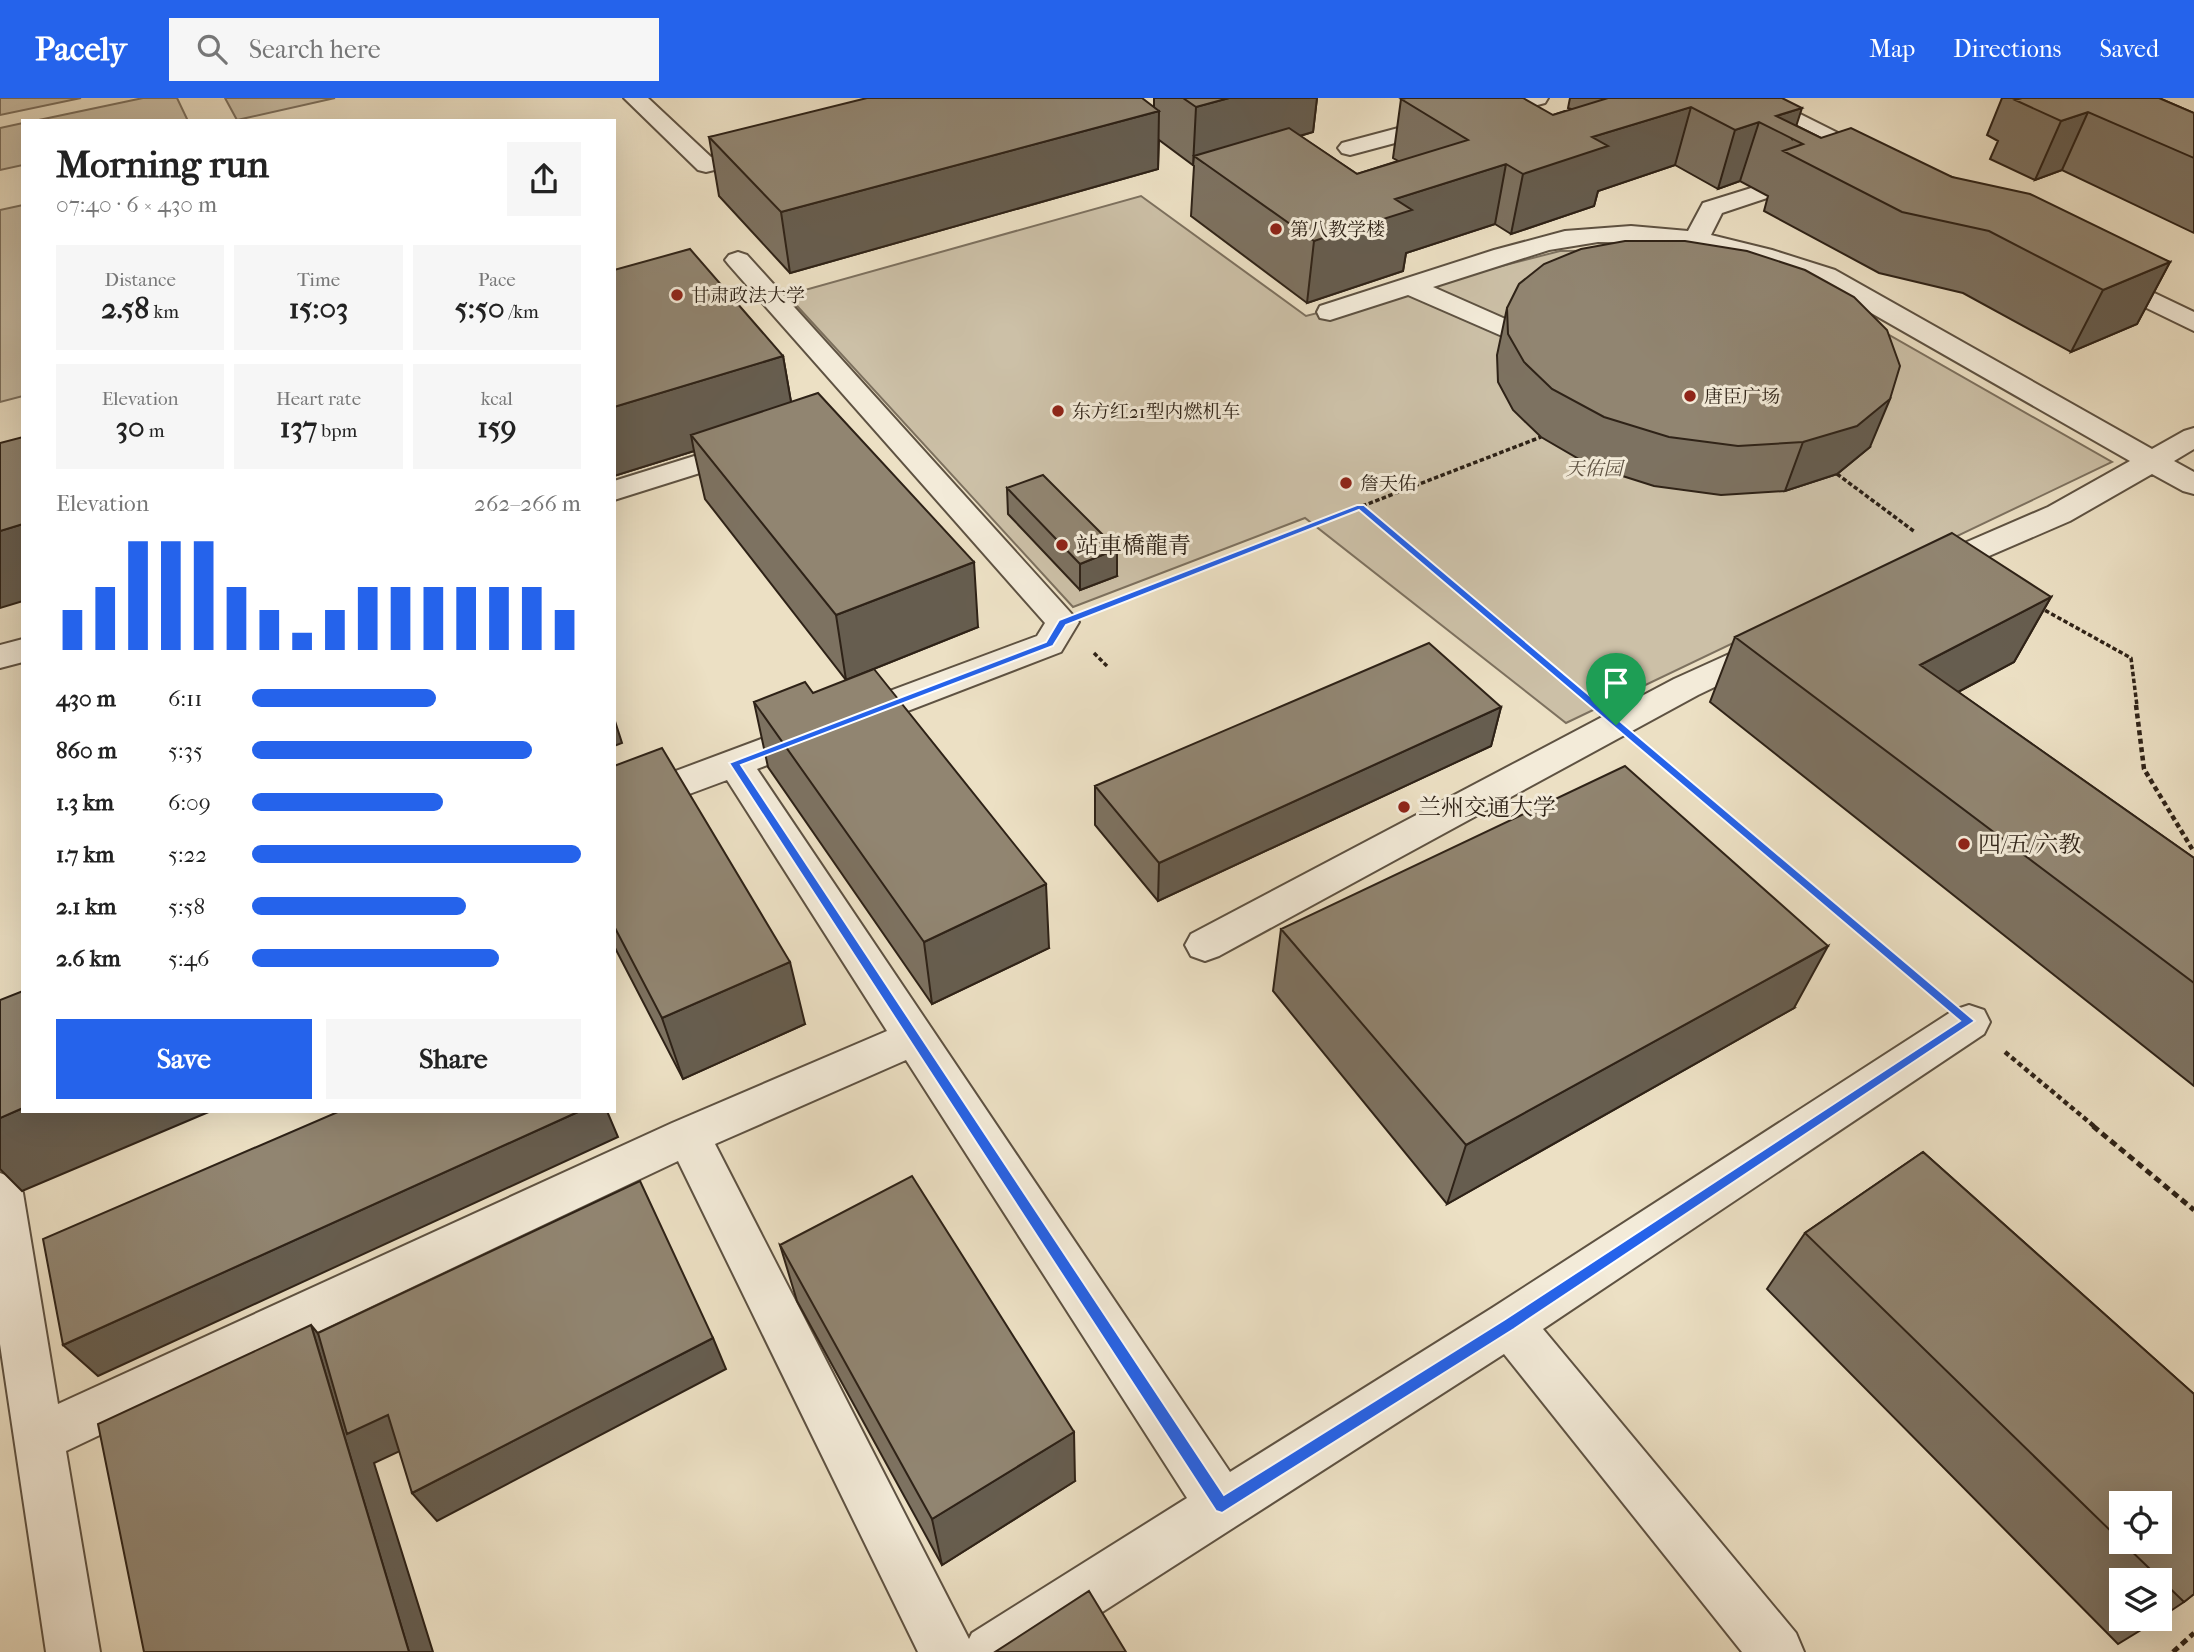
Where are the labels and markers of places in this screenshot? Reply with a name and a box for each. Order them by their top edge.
place label: 第八教学楼 [1290,219,1385,241]
marker: 第八教学楼 [1268,221,1284,237]
place label: 甘肃政法大学 [691,285,805,307]
marker: 甘肃政法大学 [669,287,685,303]
place label: 唐臣广场 [1704,386,1780,408]
marker: 唐臣广场 [1682,388,1698,404]
place label: 东方红21型内燃机车 [1072,401,1241,423]
marker: 东方红21型内燃机车 [1050,403,1066,419]
place label: 詹天佑 [1360,473,1417,495]
marker: 詹天佑 [1338,475,1354,491]
place label: 站車橋龍青 [1076,532,1191,559]
marker: 站車橋龍青 [1054,537,1070,553]
pin [1586,653,1646,725]
place label: 兰州交通大学 [1418,794,1556,821]
marker: 兰州交通大学 [1396,799,1412,815]
place label: 四/五/六教 [1978,831,2081,858]
marker: 四/五/六教 [1956,836,1972,852]

